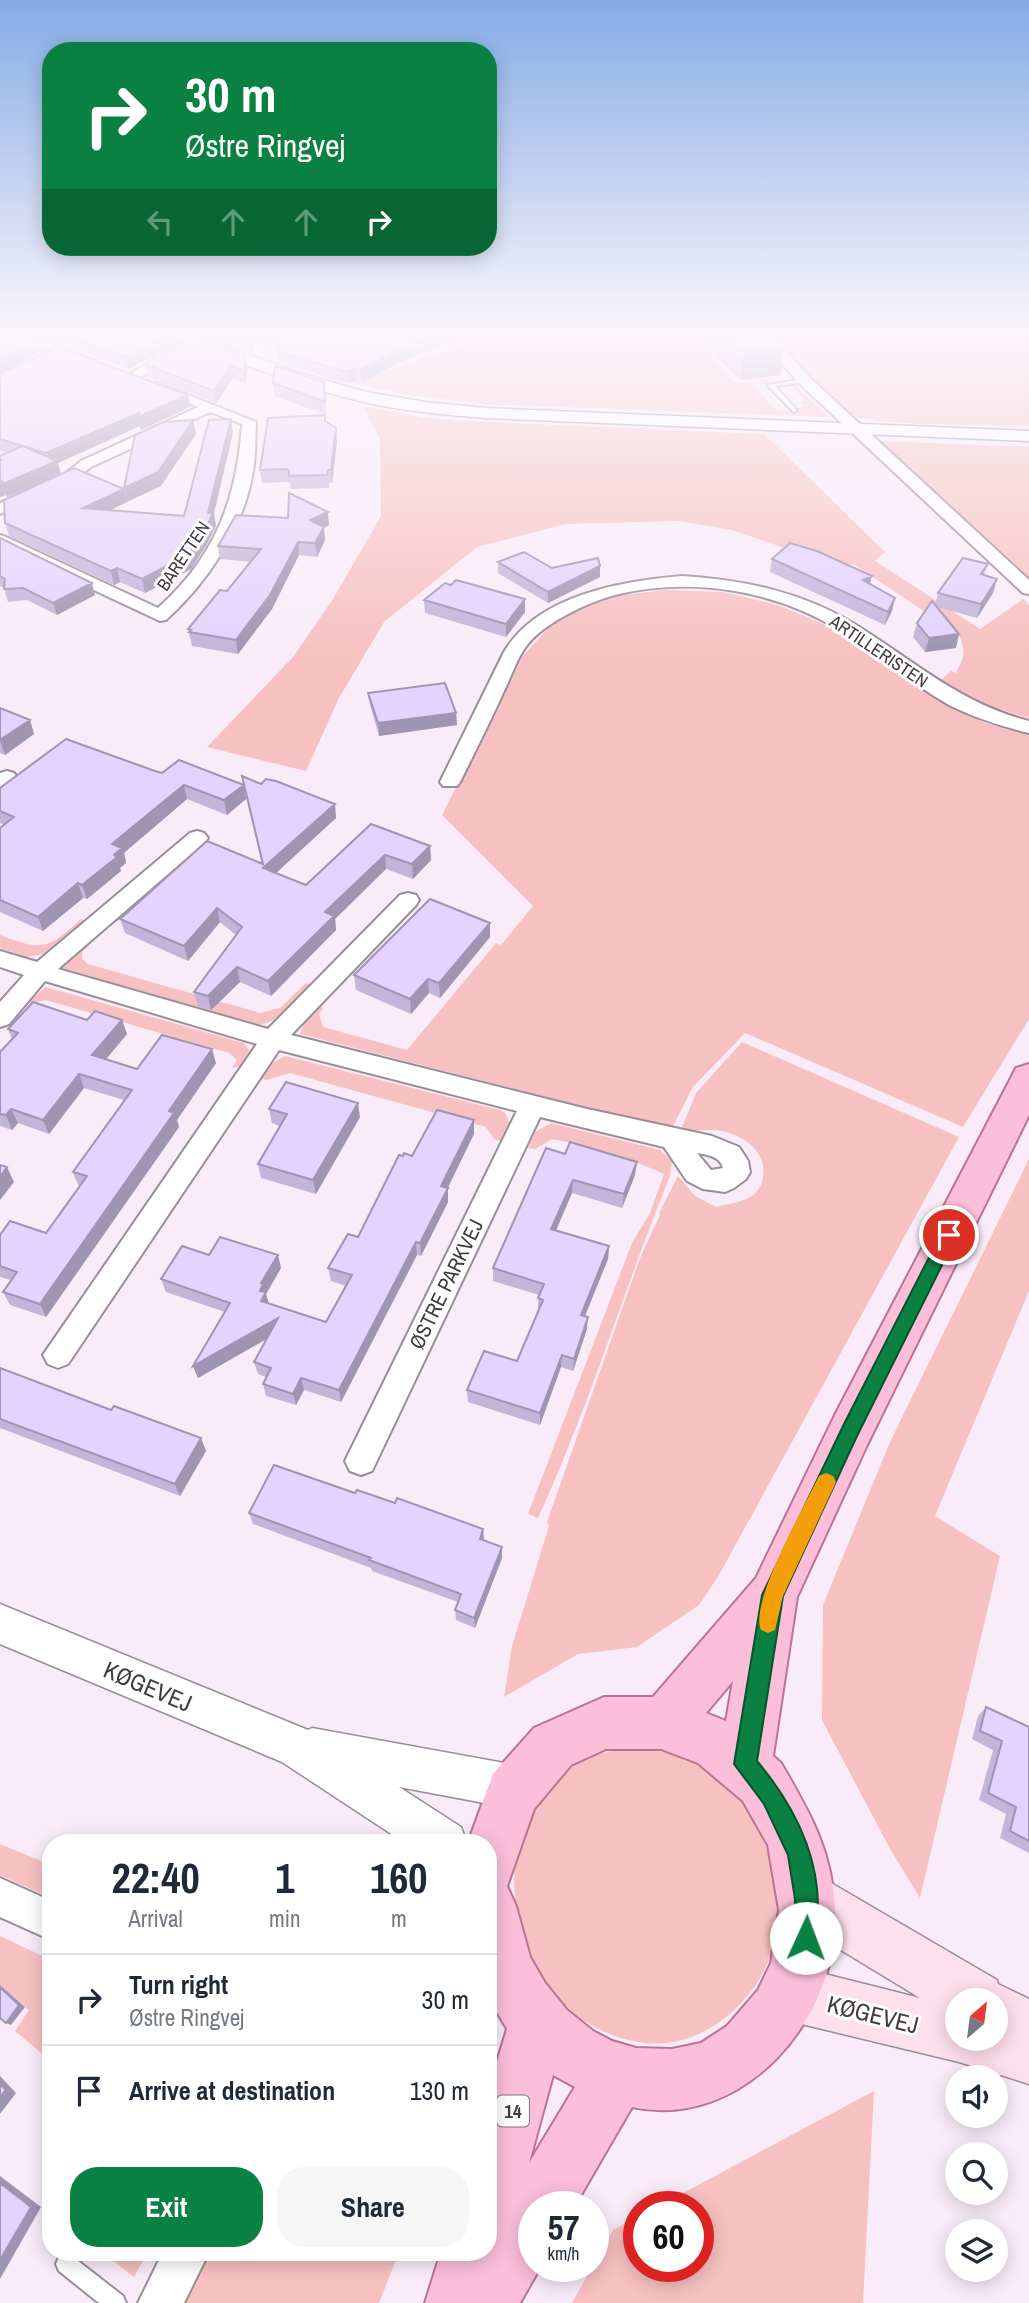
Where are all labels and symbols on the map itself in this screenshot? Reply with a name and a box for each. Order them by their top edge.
street label: BARETTEN [151,516,215,596]
street label: ARTILLERISTEN [824,608,933,693]
pin [919,1205,979,1265]
street label: ØSTRE PARKVEJ [402,1214,490,1354]
street label: KØGEVEJ [99,1653,197,1719]
position arrow [769,1901,843,1975]
street label: KØGEVEJ [824,1987,922,2041]
north arrow [945,1988,1008,2051]
road number: 14 [497,2096,529,2126]
speed limit sign: 60 [623,2191,714,2282]

